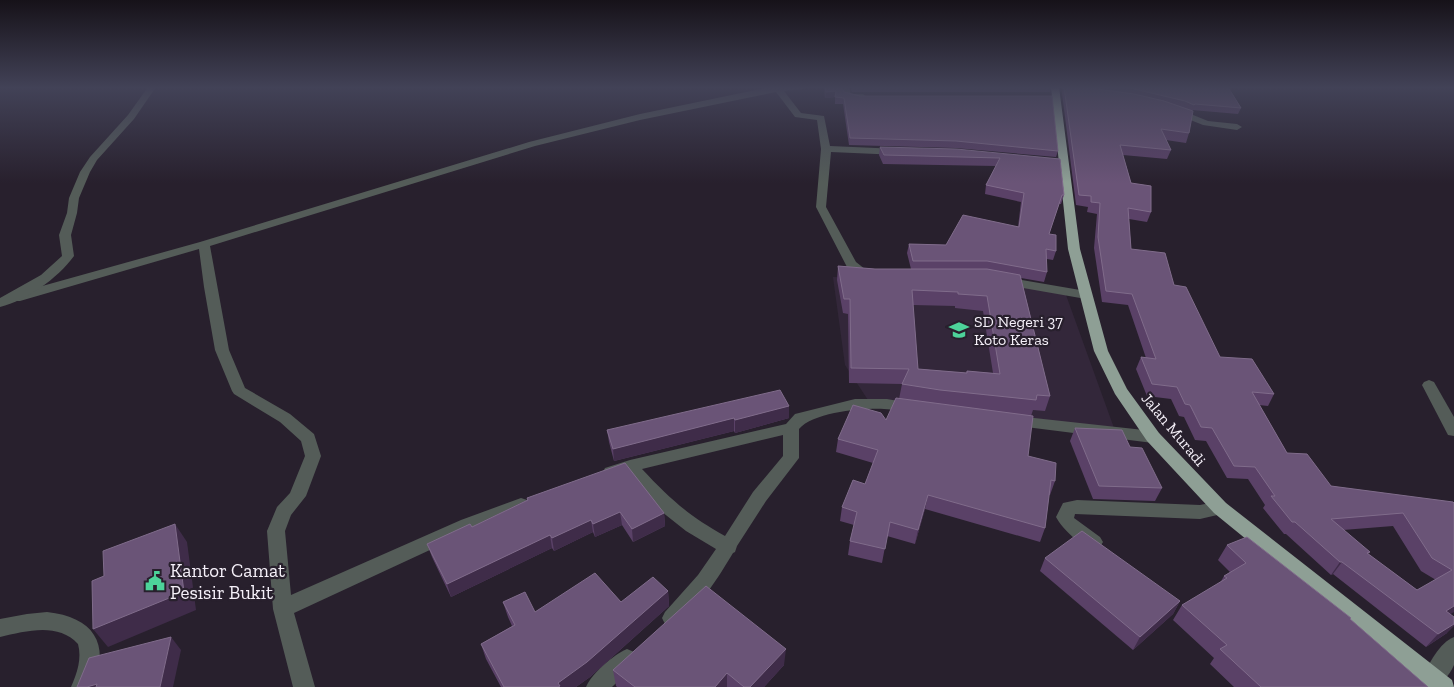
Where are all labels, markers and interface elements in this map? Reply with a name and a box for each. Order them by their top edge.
place label: SD Negeri 37 Koto Keras [974,312,1063,349]
school or university icon: SD Negeri 37 Koto Keras [948,319,970,341]
street label: Jalan Muradi [1137,389,1210,470]
place label: Kantor Camat Pesisir Bukit [170,559,285,604]
public building icon: Kantor Camat Pesisir Bukit [144,570,166,592]

